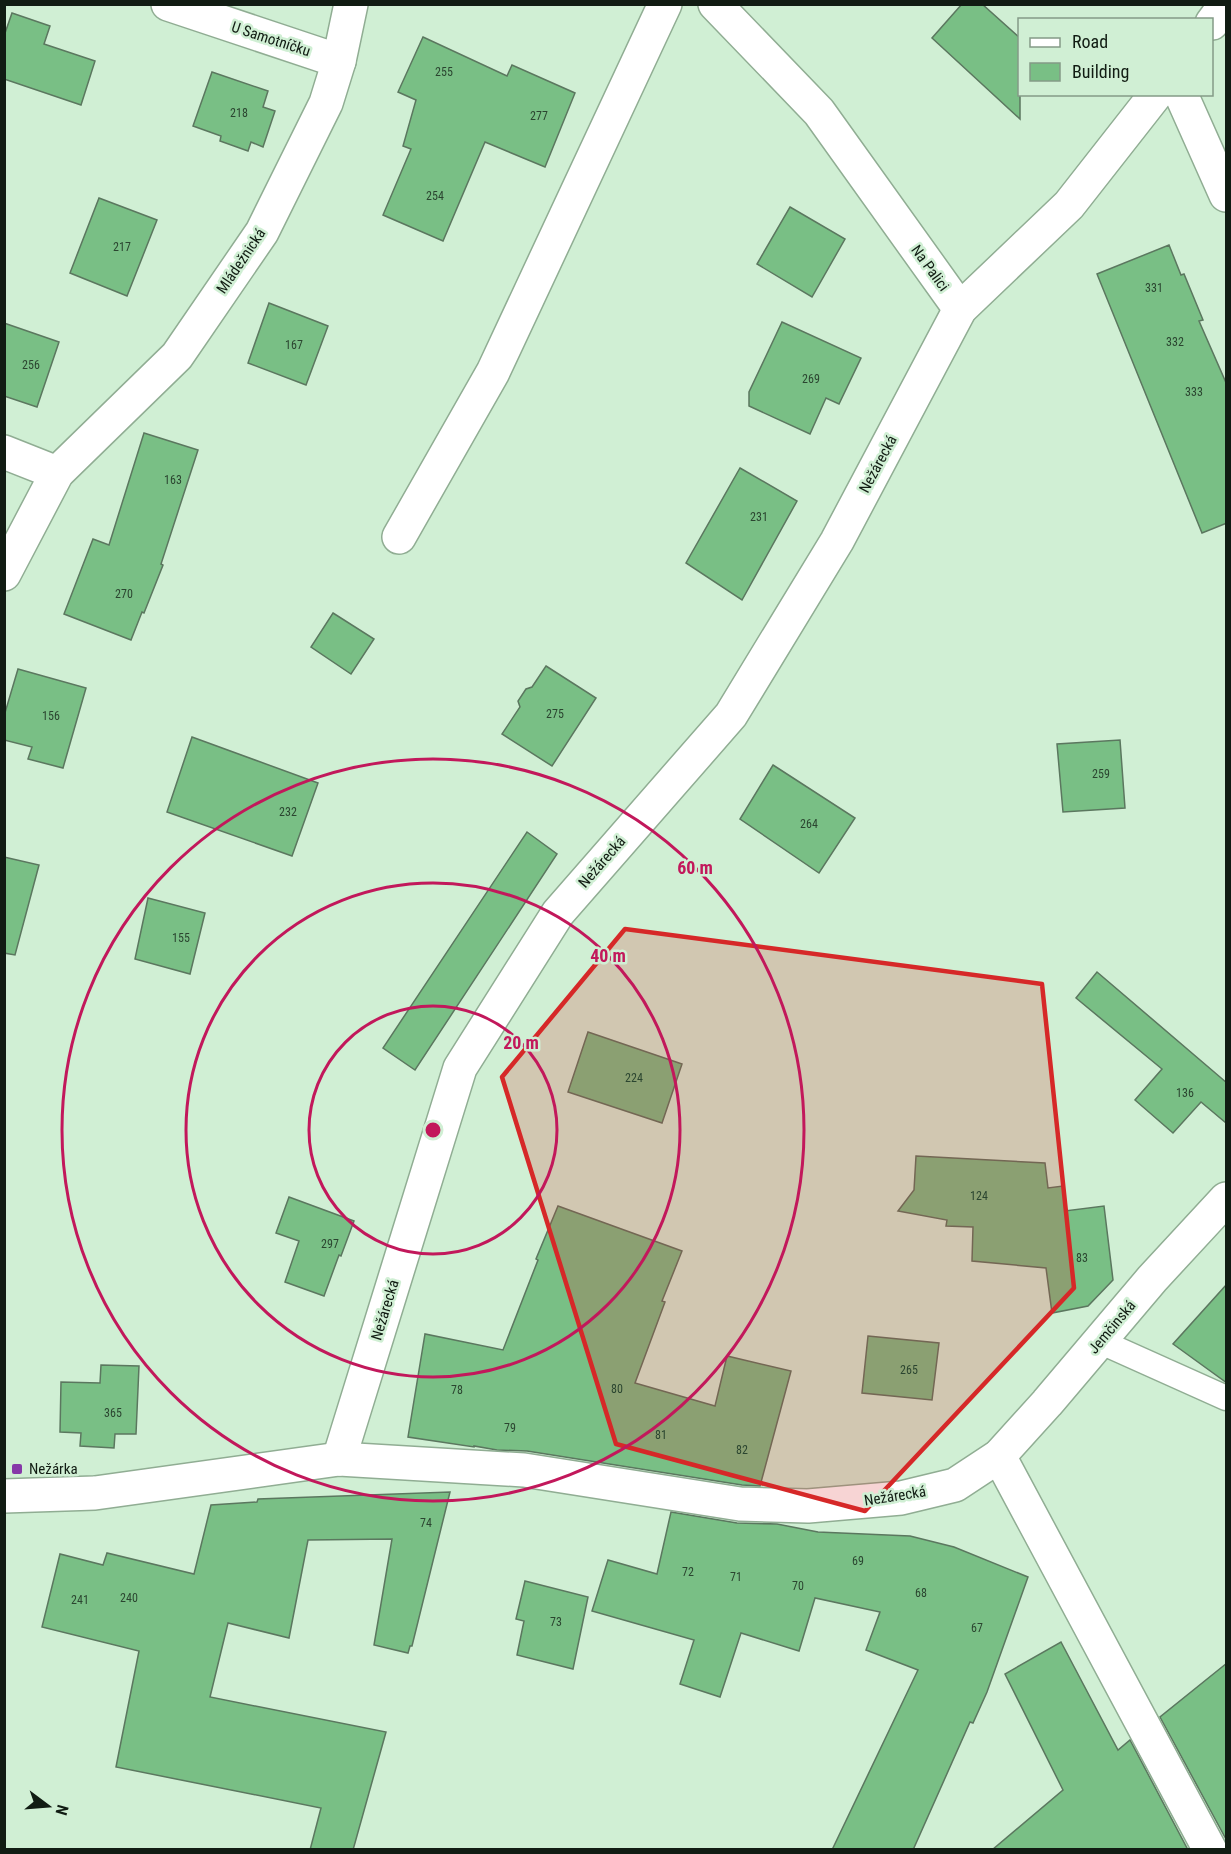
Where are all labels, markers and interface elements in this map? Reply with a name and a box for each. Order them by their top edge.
street label: U Samotníčku [229,18,313,60]
legend [1018,18,1213,96]
text: Road [1072,31,1108,52]
text: Building [1072,61,1129,82]
house number: 255 [435,65,453,79]
house number: 218 [230,106,248,120]
house number: 277 [530,109,548,123]
house number: 254 [426,189,444,203]
street label: Mládežnická [213,225,269,297]
house number: 217 [113,240,131,254]
street label: Na Palici [907,241,953,295]
house number: 331 [1145,281,1163,295]
house number: 332 [1166,335,1184,349]
house number: 167 [285,338,303,352]
house number: 256 [22,358,40,372]
house number: 269 [802,372,820,386]
house number: 333 [1185,385,1203,399]
street label: Nežárecká [855,432,901,496]
house number: 163 [164,473,182,487]
house number: 231 [750,510,768,524]
house number: 270 [115,587,133,601]
house number: 275 [546,707,564,721]
house number: 156 [42,709,60,723]
house number: 259 [1092,767,1110,781]
house number: 232 [279,805,297,819]
house number: 264 [800,817,818,831]
street label: Nežárecká [575,833,629,891]
text: 60 m [677,857,713,878]
house number: 155 [172,931,190,945]
text: 40 m [590,945,626,966]
text: 20 m [503,1032,539,1053]
house number: 224 [625,1071,643,1085]
house number: 136 [1176,1086,1194,1100]
centre of rings [423,1120,443,1140]
house number: 124 [970,1189,988,1203]
house number: 297 [321,1237,339,1251]
house number: 83 [1076,1251,1088,1265]
street label: Nežárecká [367,1278,403,1342]
street label: Jemčinská [1085,1297,1139,1357]
house number: 265 [900,1363,918,1377]
house number: 80 [611,1382,623,1396]
house number: 78 [451,1383,463,1397]
house number: 365 [104,1406,122,1420]
house number: 79 [504,1421,516,1435]
house number: 81 [655,1428,667,1442]
house number: 82 [736,1443,748,1457]
place label: Nežárka [29,1460,78,1478]
marker: Nežárka [10,1462,24,1476]
street label: Nežárecká [863,1482,927,1510]
house number: 74 [420,1516,432,1530]
house number: 69 [852,1554,864,1568]
house number: 72 [682,1565,694,1579]
house number: 71 [730,1570,742,1584]
house number: 70 [792,1579,804,1593]
house number: 68 [915,1586,927,1600]
house number: 240 [120,1591,138,1605]
house number: 241 [71,1593,89,1607]
house number: 73 [550,1615,562,1629]
house number: 67 [971,1621,983,1635]
north arrow [18,1776,78,1836]
text: N [51,1803,72,1817]

